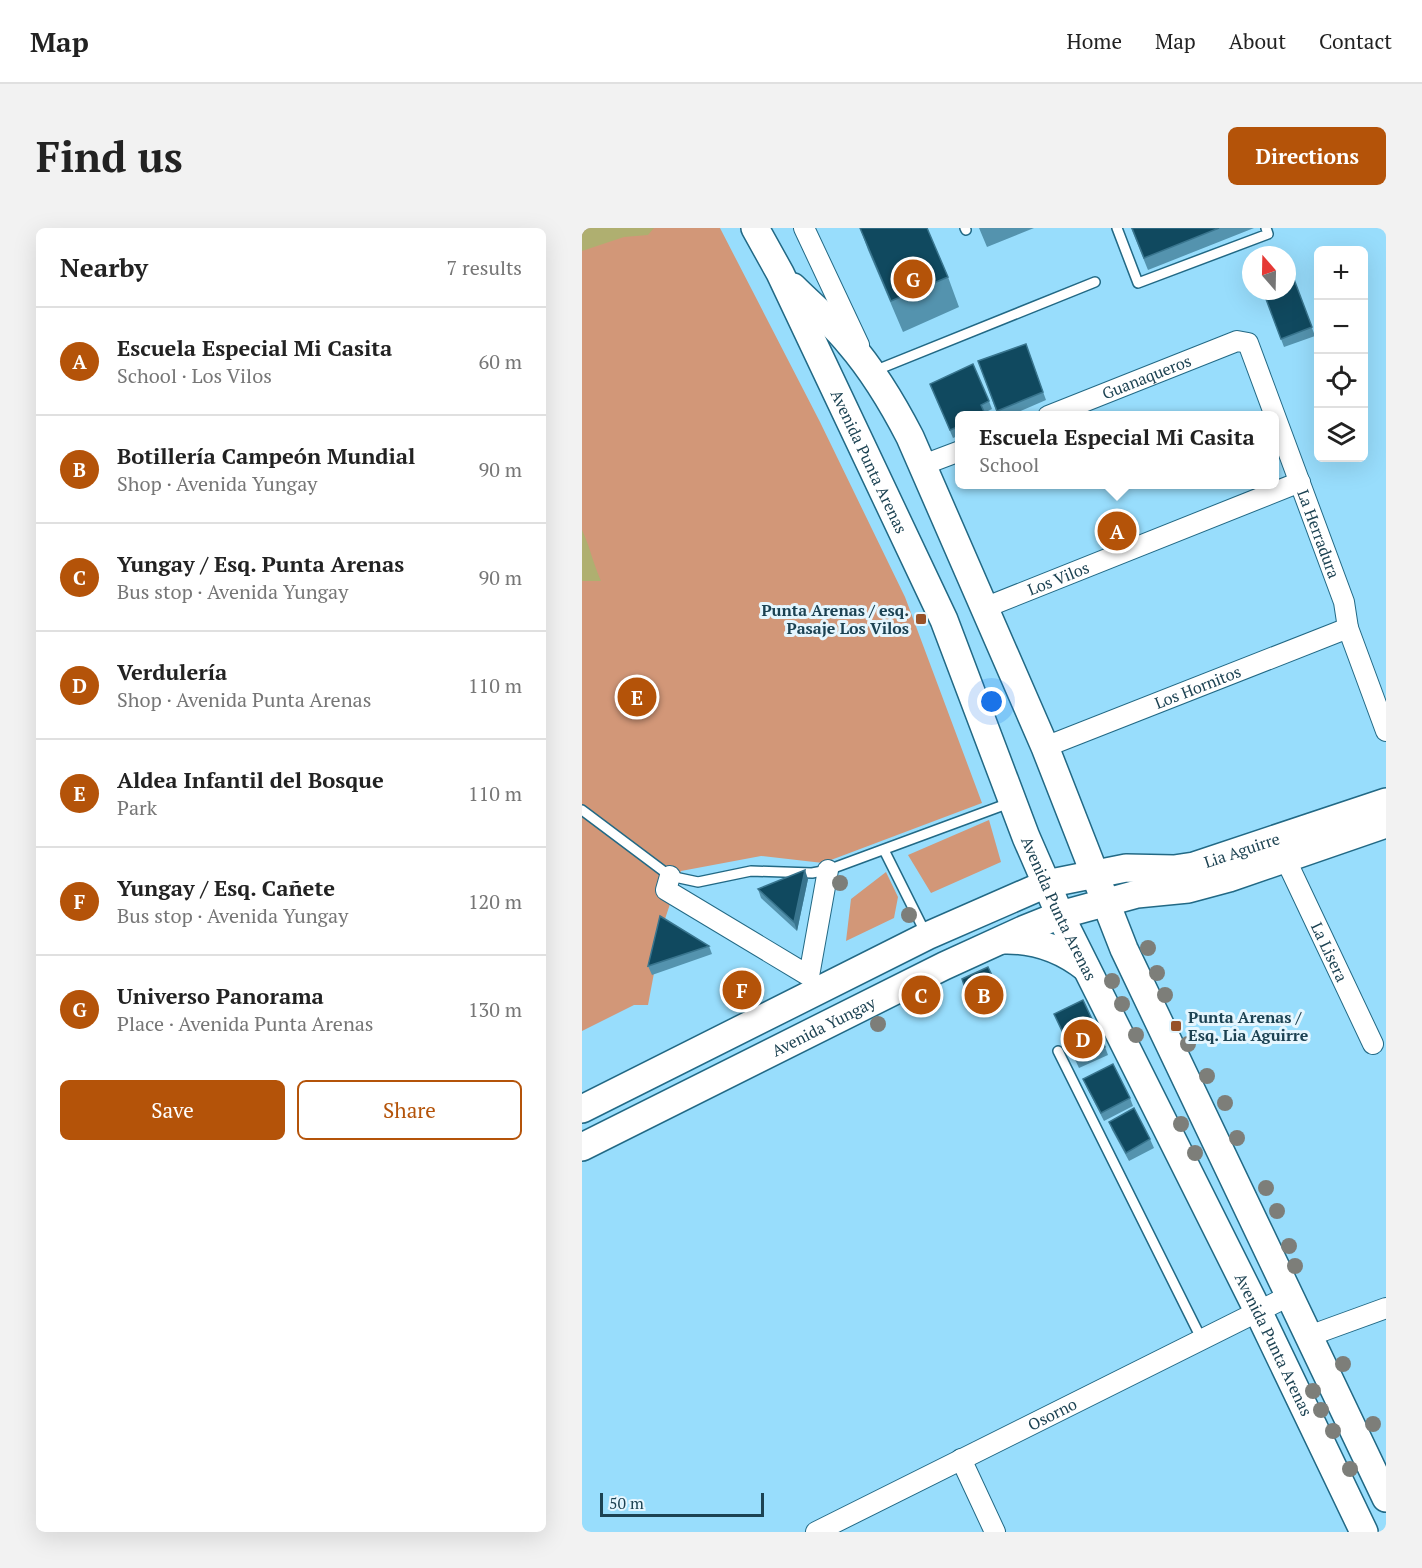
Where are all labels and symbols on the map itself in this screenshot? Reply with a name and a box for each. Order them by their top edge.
north arrow [1242,246,1296,300]
pin: G [894,256,932,302]
street label: Guanaqueros [1099,349,1194,404]
street label: Avenida Punta Arenas [826,386,913,537]
street label: La Herradura [1292,486,1345,581]
pin: A [1098,508,1136,554]
street label: Los Vilos [1024,556,1092,601]
place label: Punta Arenas / esq. Pasaje Los Vilos [761,599,909,639]
marker: Punta Arenas / esq. Pasaje Los Vilos [914,612,928,626]
street label: Los Hornitos [1151,660,1244,714]
pin: E [618,674,656,720]
your location [977,687,1006,716]
street label: Lia Aguirre [1201,827,1282,873]
street label: Avenida Punta Arenas [1016,833,1102,984]
street label: La Lisera [1306,919,1353,985]
pin: F [722,968,762,1012]
pin: C [902,972,940,1017]
pin: B [964,972,1004,1017]
street label: Avenida Yungay [768,991,880,1061]
place label: Punta Arenas / Esq. Lia Aguirre [1188,1006,1309,1046]
pin: D [1064,1016,1102,1062]
marker: Punta Arenas / Esq. Lia Aguirre [1169,1019,1183,1033]
street label: Avenida Punta Arenas [1230,1269,1318,1420]
street label: Osorno [1024,1393,1081,1436]
scale bar [600,1490,764,1518]

